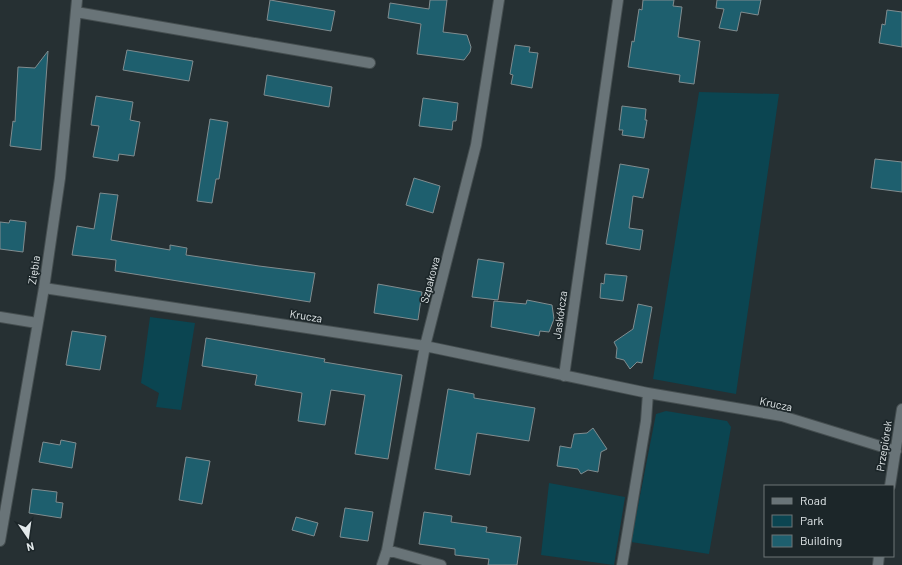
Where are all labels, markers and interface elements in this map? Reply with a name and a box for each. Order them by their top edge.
street label: Ziębia [25,255,42,285]
street label: Szpakowa [417,255,442,305]
street label: Jaskółcza [550,290,569,340]
street label: Krucza [289,307,323,324]
street label: Krucza [759,394,794,413]
street label: Przepiórek [873,419,894,472]
legend [764,485,894,557]
text: Road [800,493,827,507]
text: Park [800,513,824,527]
north arrow [8,517,48,557]
text: Building [800,533,842,547]
text: N [25,540,35,554]

